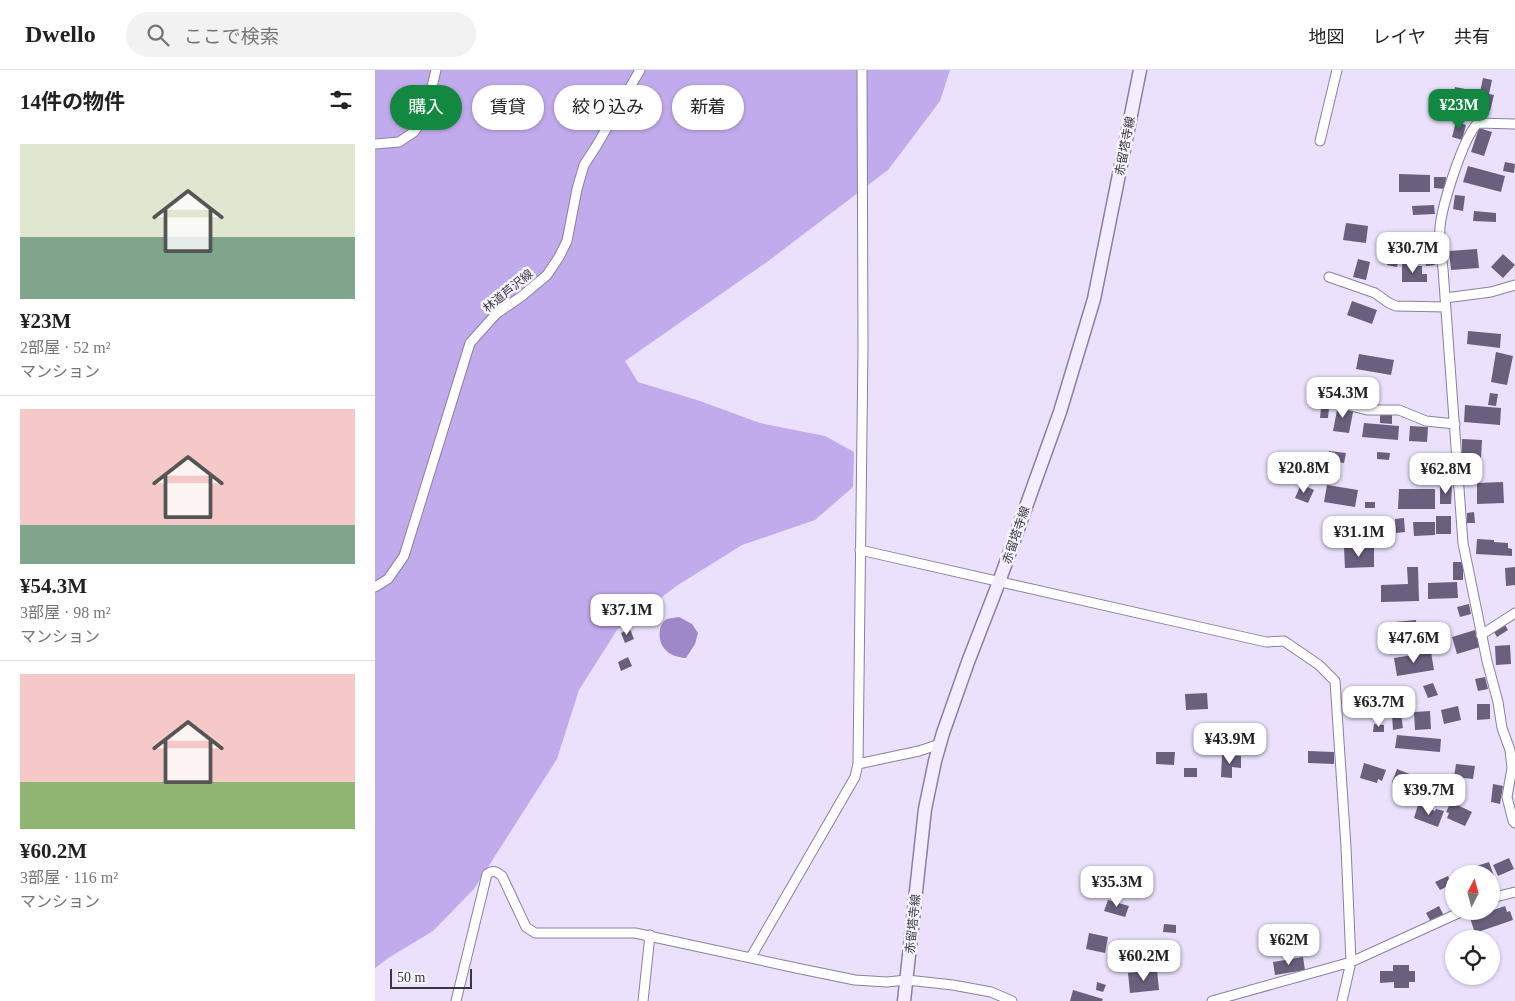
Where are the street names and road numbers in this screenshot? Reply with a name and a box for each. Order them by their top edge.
street label: 赤留塔寺線 [1112,115,1138,177]
street label: 林道芦沢線 [480,267,536,315]
street label: 赤留塔寺線 [1000,504,1032,566]
street label: 赤留塔寺線 [903,893,923,955]

